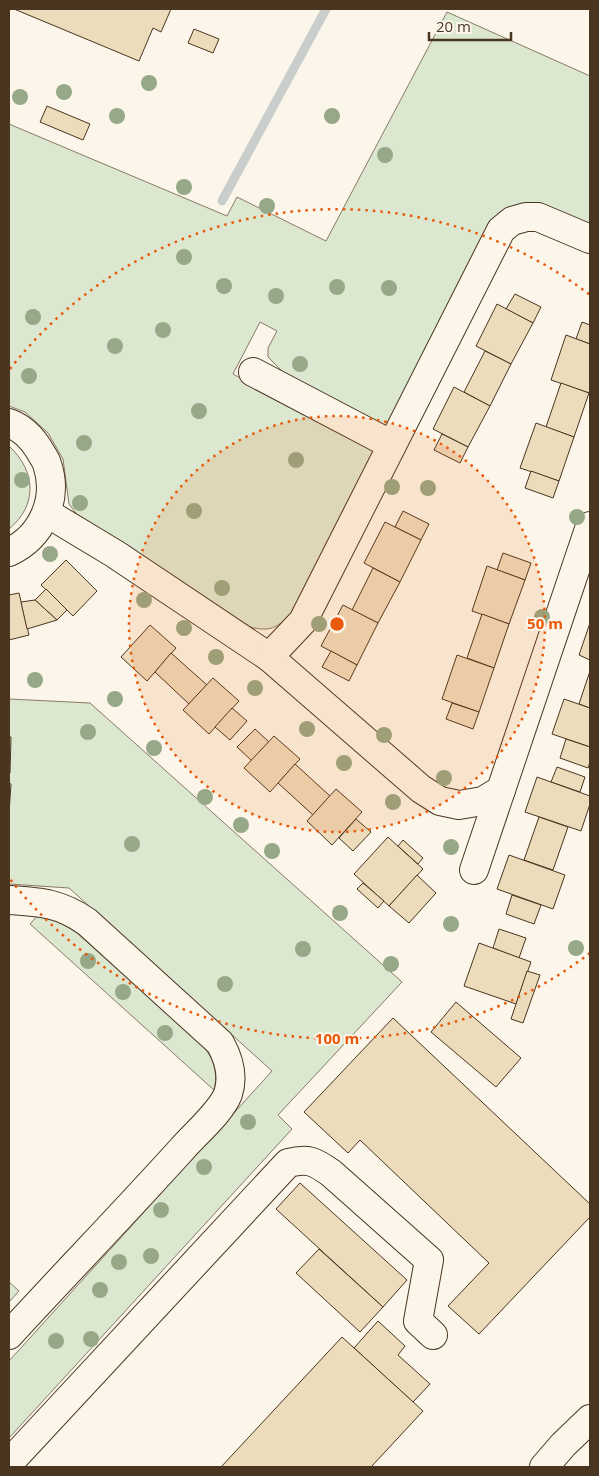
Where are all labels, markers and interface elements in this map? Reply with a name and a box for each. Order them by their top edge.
scale bar [429,10,512,42]
text: 20 m [436,16,471,36]
text: 50 m [527,613,563,633]
centre of rings [328,615,346,633]
text: 100 m [315,1028,359,1048]

